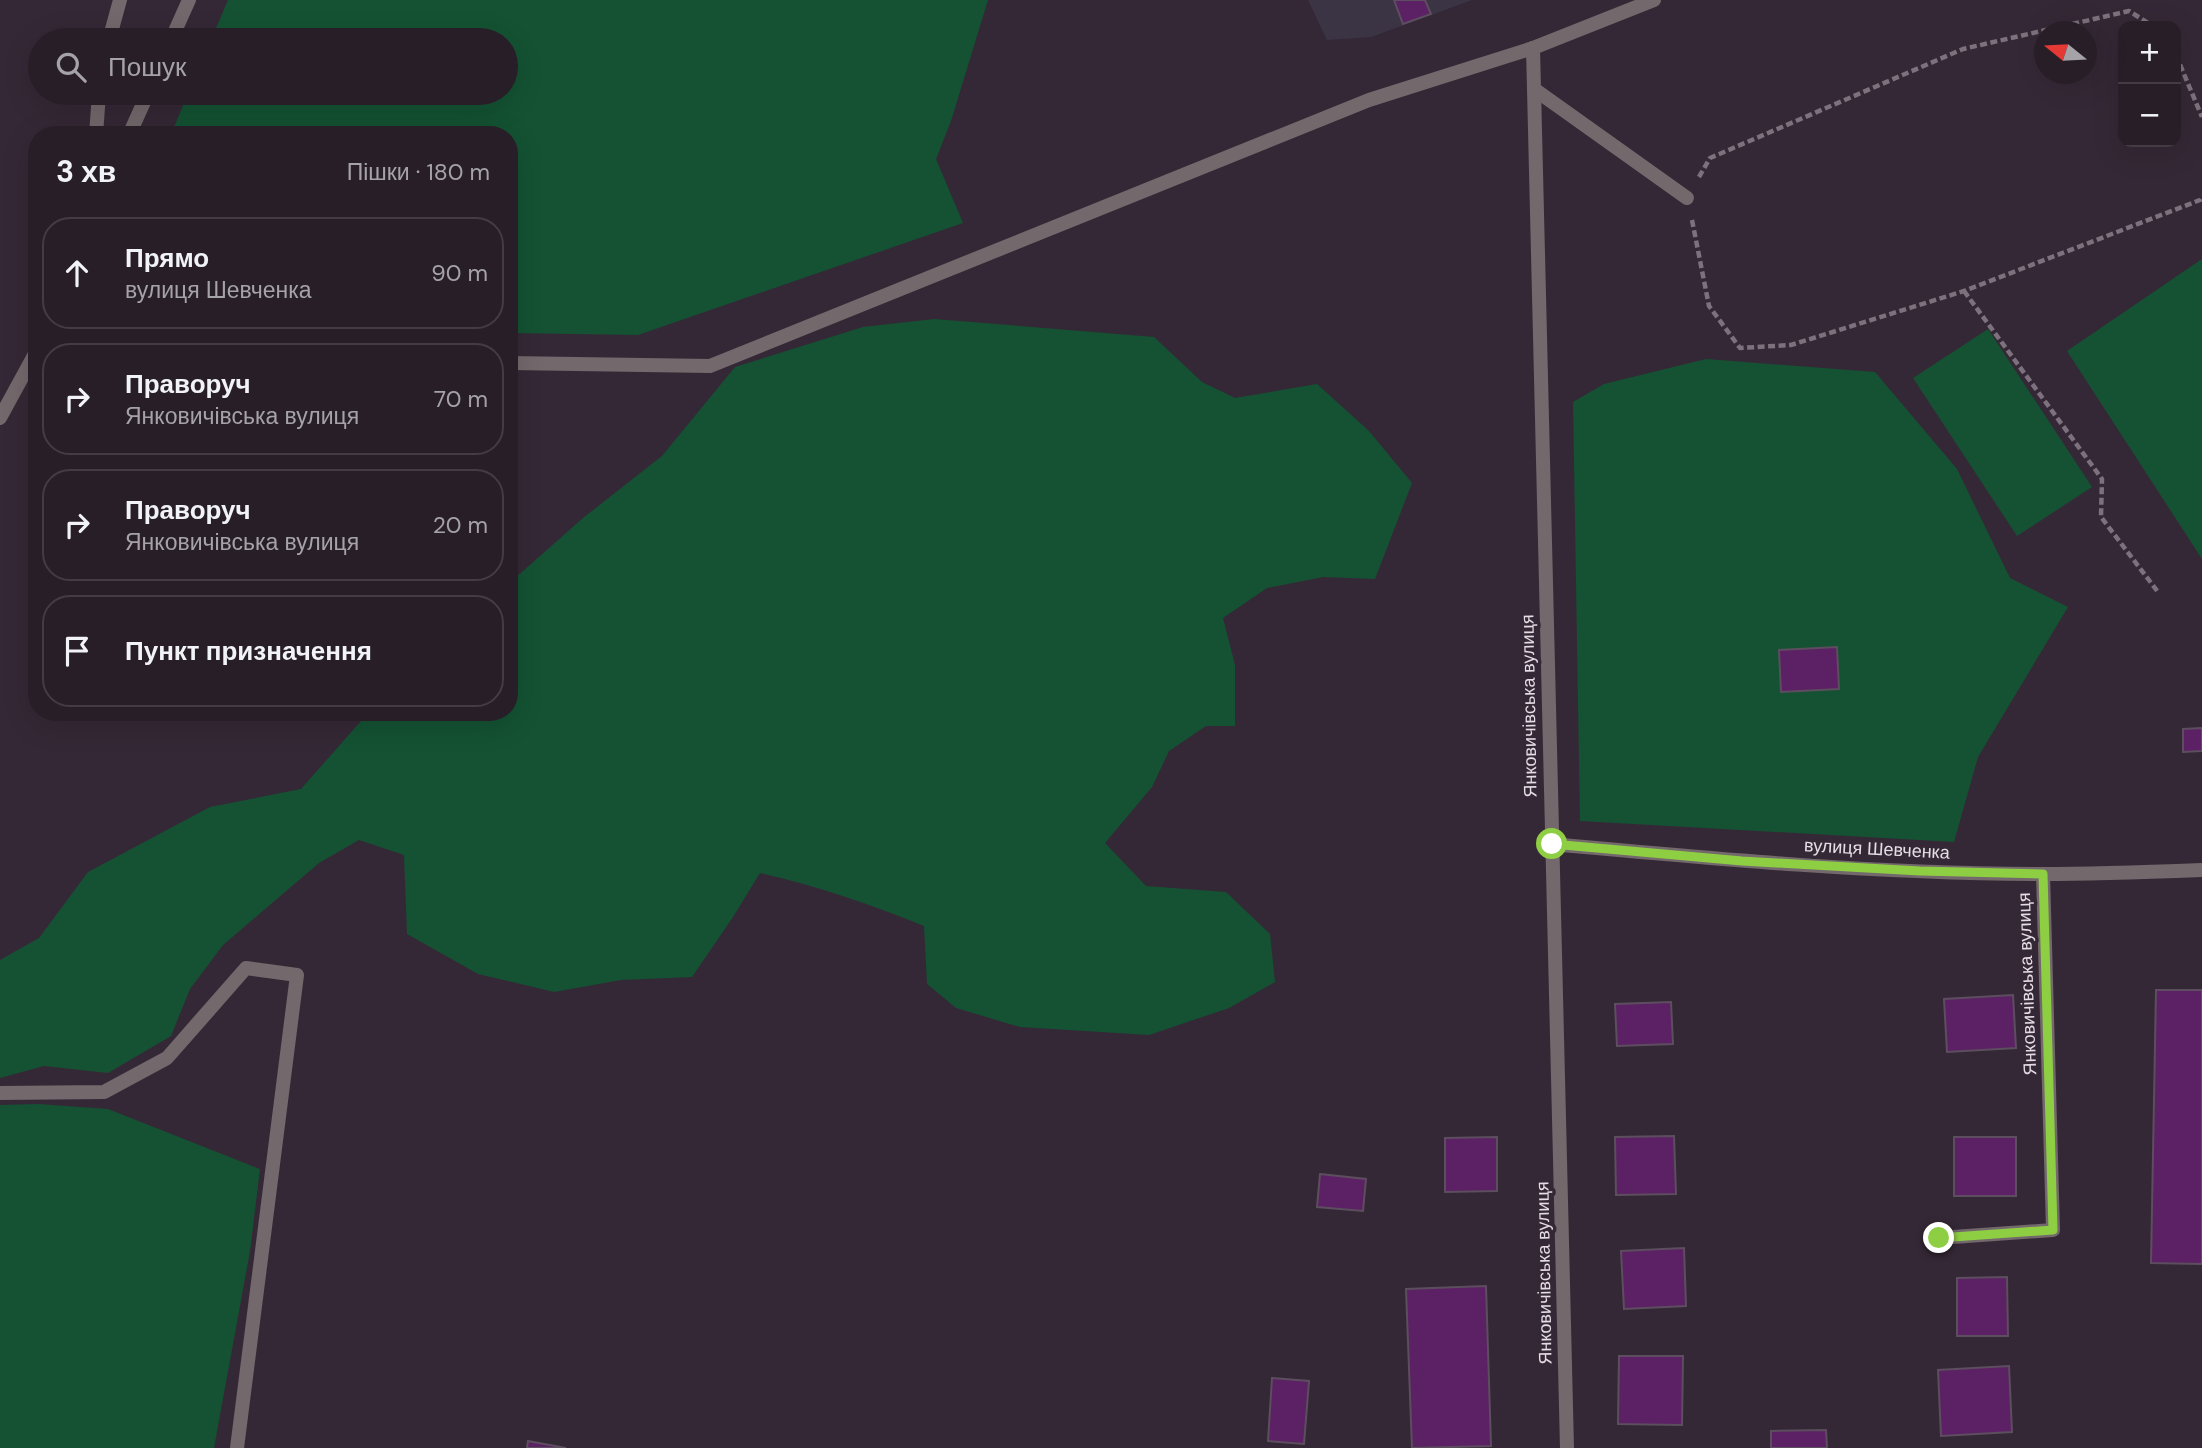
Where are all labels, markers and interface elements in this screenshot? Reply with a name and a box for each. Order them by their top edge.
north arrow [2034,21,2097,84]
map controls [2118,21,2181,147]
button: + [2118,21,2181,84]
search box [28,28,518,105]
icon: search [52,48,90,86]
text: Пошук [108,50,186,84]
button: − [2118,84,2181,147]
text: 3 хв [56,152,116,191]
text: Пішки · 180 m [347,157,490,187]
text: Прямо [125,241,209,275]
icon: ahead [58,254,96,292]
text: 90 m [431,258,488,288]
text: вулиця Шевченка [125,275,312,305]
text: Праворуч [125,367,251,401]
icon: right [58,380,96,418]
text: 70 m [434,384,488,414]
text: Янковичівська вулиця [125,401,359,431]
text: Праворуч [125,493,251,527]
icon: right [58,506,96,544]
text: 20 m [433,510,488,540]
text: Янковичівська вулиця [125,527,359,557]
street label: Янковичівська вулиця [1515,614,1543,798]
icon: arrive [58,632,96,670]
text: Пункт призначення [125,634,372,668]
route start [1536,828,1567,859]
street label: вулиця Шевченка [1803,833,1952,865]
street label: Янковичівська вулиця [2012,892,2042,1076]
street label: Янковичівська вулиця [1530,1181,1558,1365]
route end [1923,1222,1954,1253]

